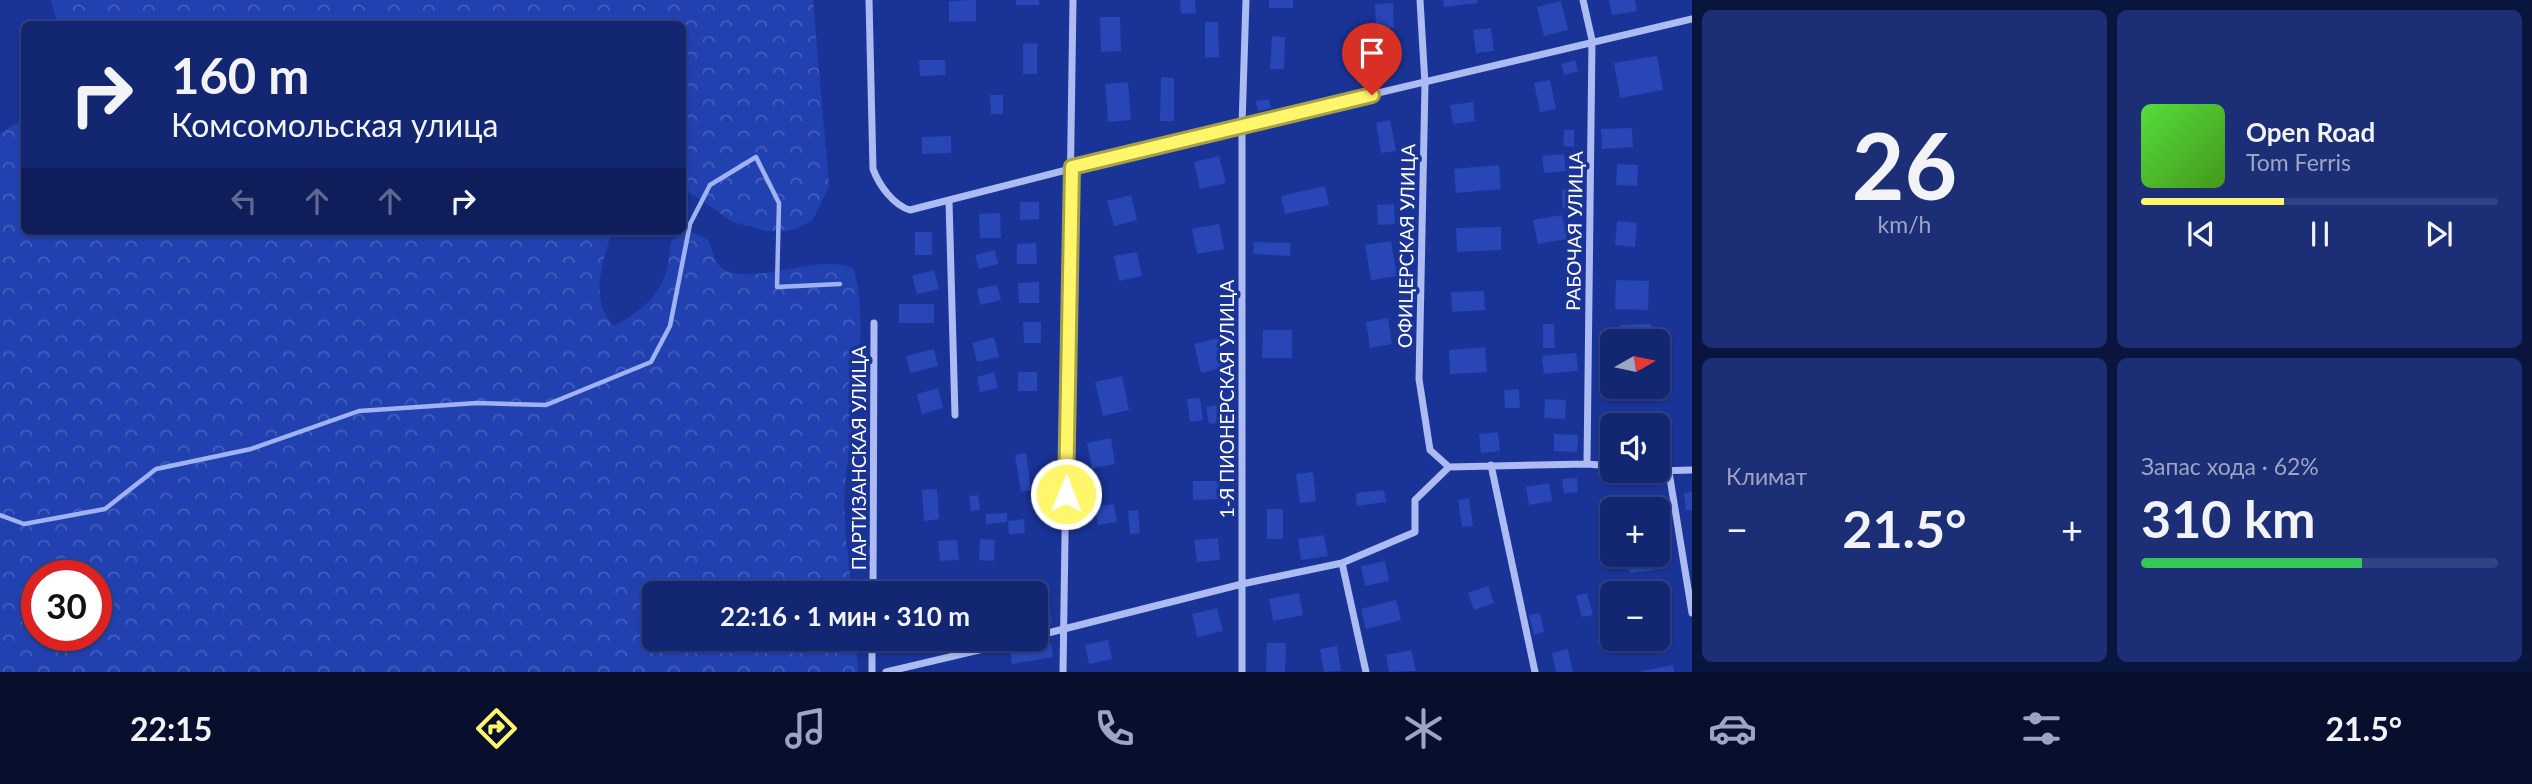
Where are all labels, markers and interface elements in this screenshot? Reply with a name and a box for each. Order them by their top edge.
pin [1342,23,1402,95]
icon: arrive [1353,34,1391,72]
text: 160 m [171,46,309,104]
icon: right [56,49,147,140]
text: Комсомольская улица [171,105,499,144]
text: 26 [1852,110,1957,219]
text: Open Road [2246,116,2375,148]
street label: ОФИЦЕРСКАЯ УЛИЦА [1393,144,1419,348]
text: Tom Ferris [2246,148,2351,176]
street label: РАБОЧАЯ УЛИЦА [1561,151,1587,311]
icon: left [225,182,263,220]
icon: ahead [298,182,336,220]
icon: ahead [371,182,409,220]
icon: right [444,182,482,220]
text: km/h [1878,210,1931,238]
icon: previous [2182,215,2220,253]
icon: pause [2301,215,2339,253]
icon: next [2420,215,2458,253]
street label: 1-Я ПИОНЕРСКАЯ УЛИЦА [1215,280,1238,518]
north arrow [1600,329,1670,399]
map controls [1600,329,1670,651]
street label: ПАРТИЗАНСКАЯ УЛИЦА [847,346,870,570]
button: sound [1600,413,1670,483]
text: Запас хода · 62% [2141,452,2319,480]
position arrow [1029,457,1103,531]
text: Климат [1726,462,1807,490]
text: 310 km [2141,487,2315,549]
button: + [1600,497,1670,567]
text: 21.5° [1842,497,1967,559]
text: − [1726,506,1748,552]
text: + [2061,506,2083,552]
speed limit sign: 30 [21,560,112,651]
button: − [1600,581,1670,651]
text: 22:16 · 1 мин · 310 m [720,600,970,632]
icon: directions [472,704,521,753]
icon: music [781,704,830,753]
icon: phone [1090,704,1139,753]
icon: climate [1399,704,1448,753]
icon: car [1708,704,1757,753]
icon: filters [2017,704,2066,753]
text: 22:15 [130,709,212,748]
text: 21.5° [2325,709,2402,748]

